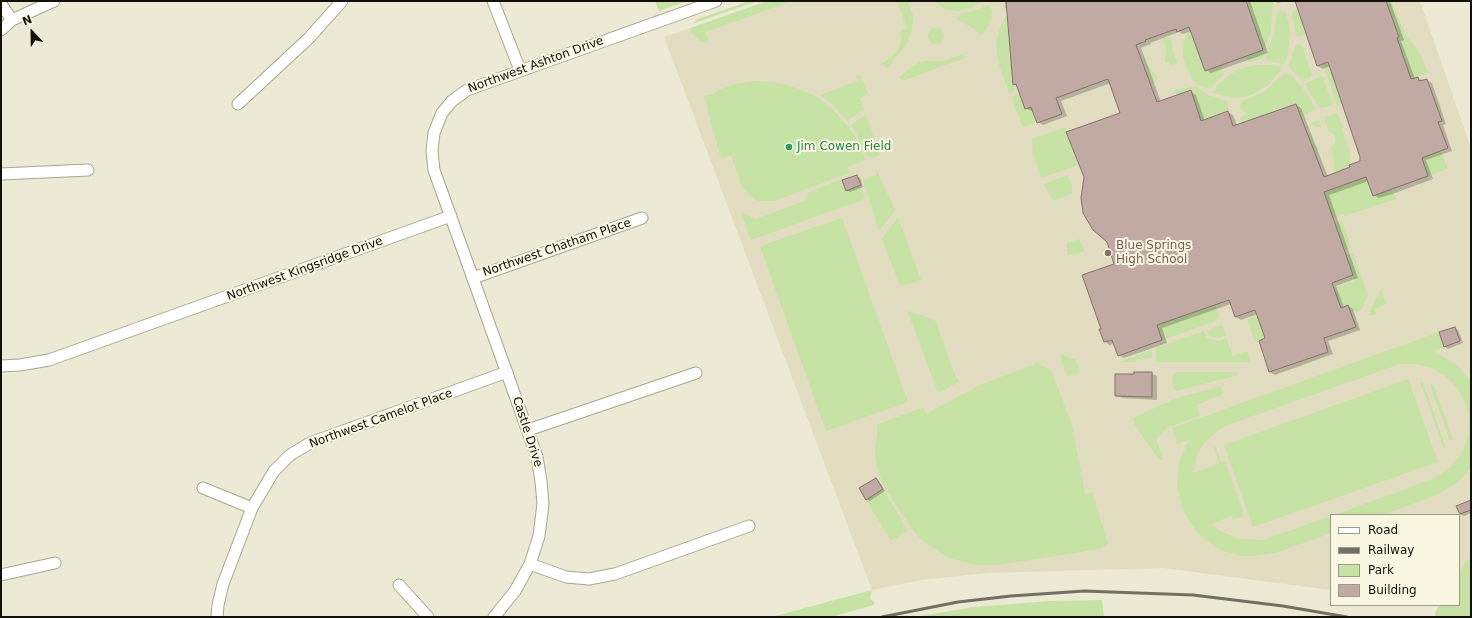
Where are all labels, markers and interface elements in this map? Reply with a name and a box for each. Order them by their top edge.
north arrow [12,12,52,52]
text: N [21,13,34,28]
street label: Northwest Ashton Drive [466,34,606,96]
place label: Jim Cowen Field [797,140,891,154]
marker: Jim Cowen Field [784,142,794,152]
street label: Northwest Chatham Place [481,216,633,280]
street label: Northwest Kingsridge Drive [225,234,385,304]
place label: Blue Springs High School [1116,239,1191,267]
marker: Blue Springs High School [1103,248,1113,258]
street label: Northwest Camelot Place [307,386,455,452]
street label: Castle Drive [509,395,545,469]
legend [1330,514,1460,606]
text: Road [1368,523,1398,537]
text: Railway [1368,543,1414,557]
text: Park [1368,563,1394,577]
text: Building [1368,583,1417,597]

